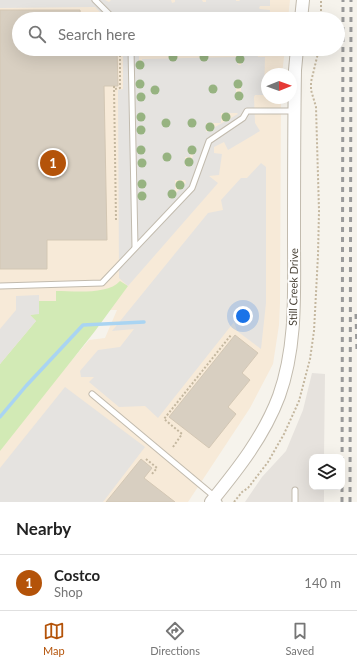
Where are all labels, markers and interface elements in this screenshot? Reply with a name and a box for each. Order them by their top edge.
search box [12,12,345,56]
icon: search [26,23,48,45]
text: Search here [58,25,135,43]
north arrow [261,68,297,104]
pin: 1 [40,148,66,178]
street label: Still Creek Drive [286,248,300,326]
your location [233,306,253,326]
map controls [309,454,345,490]
button: layers [309,454,345,490]
text: Nearby [16,518,71,539]
text: Costco [54,566,100,584]
text: 1 [25,575,33,591]
text: 140 m [304,575,341,591]
text: Shop [54,584,83,600]
tab: Map [43,620,65,657]
tab: Directions [150,620,200,657]
tab: Saved [285,620,314,657]

